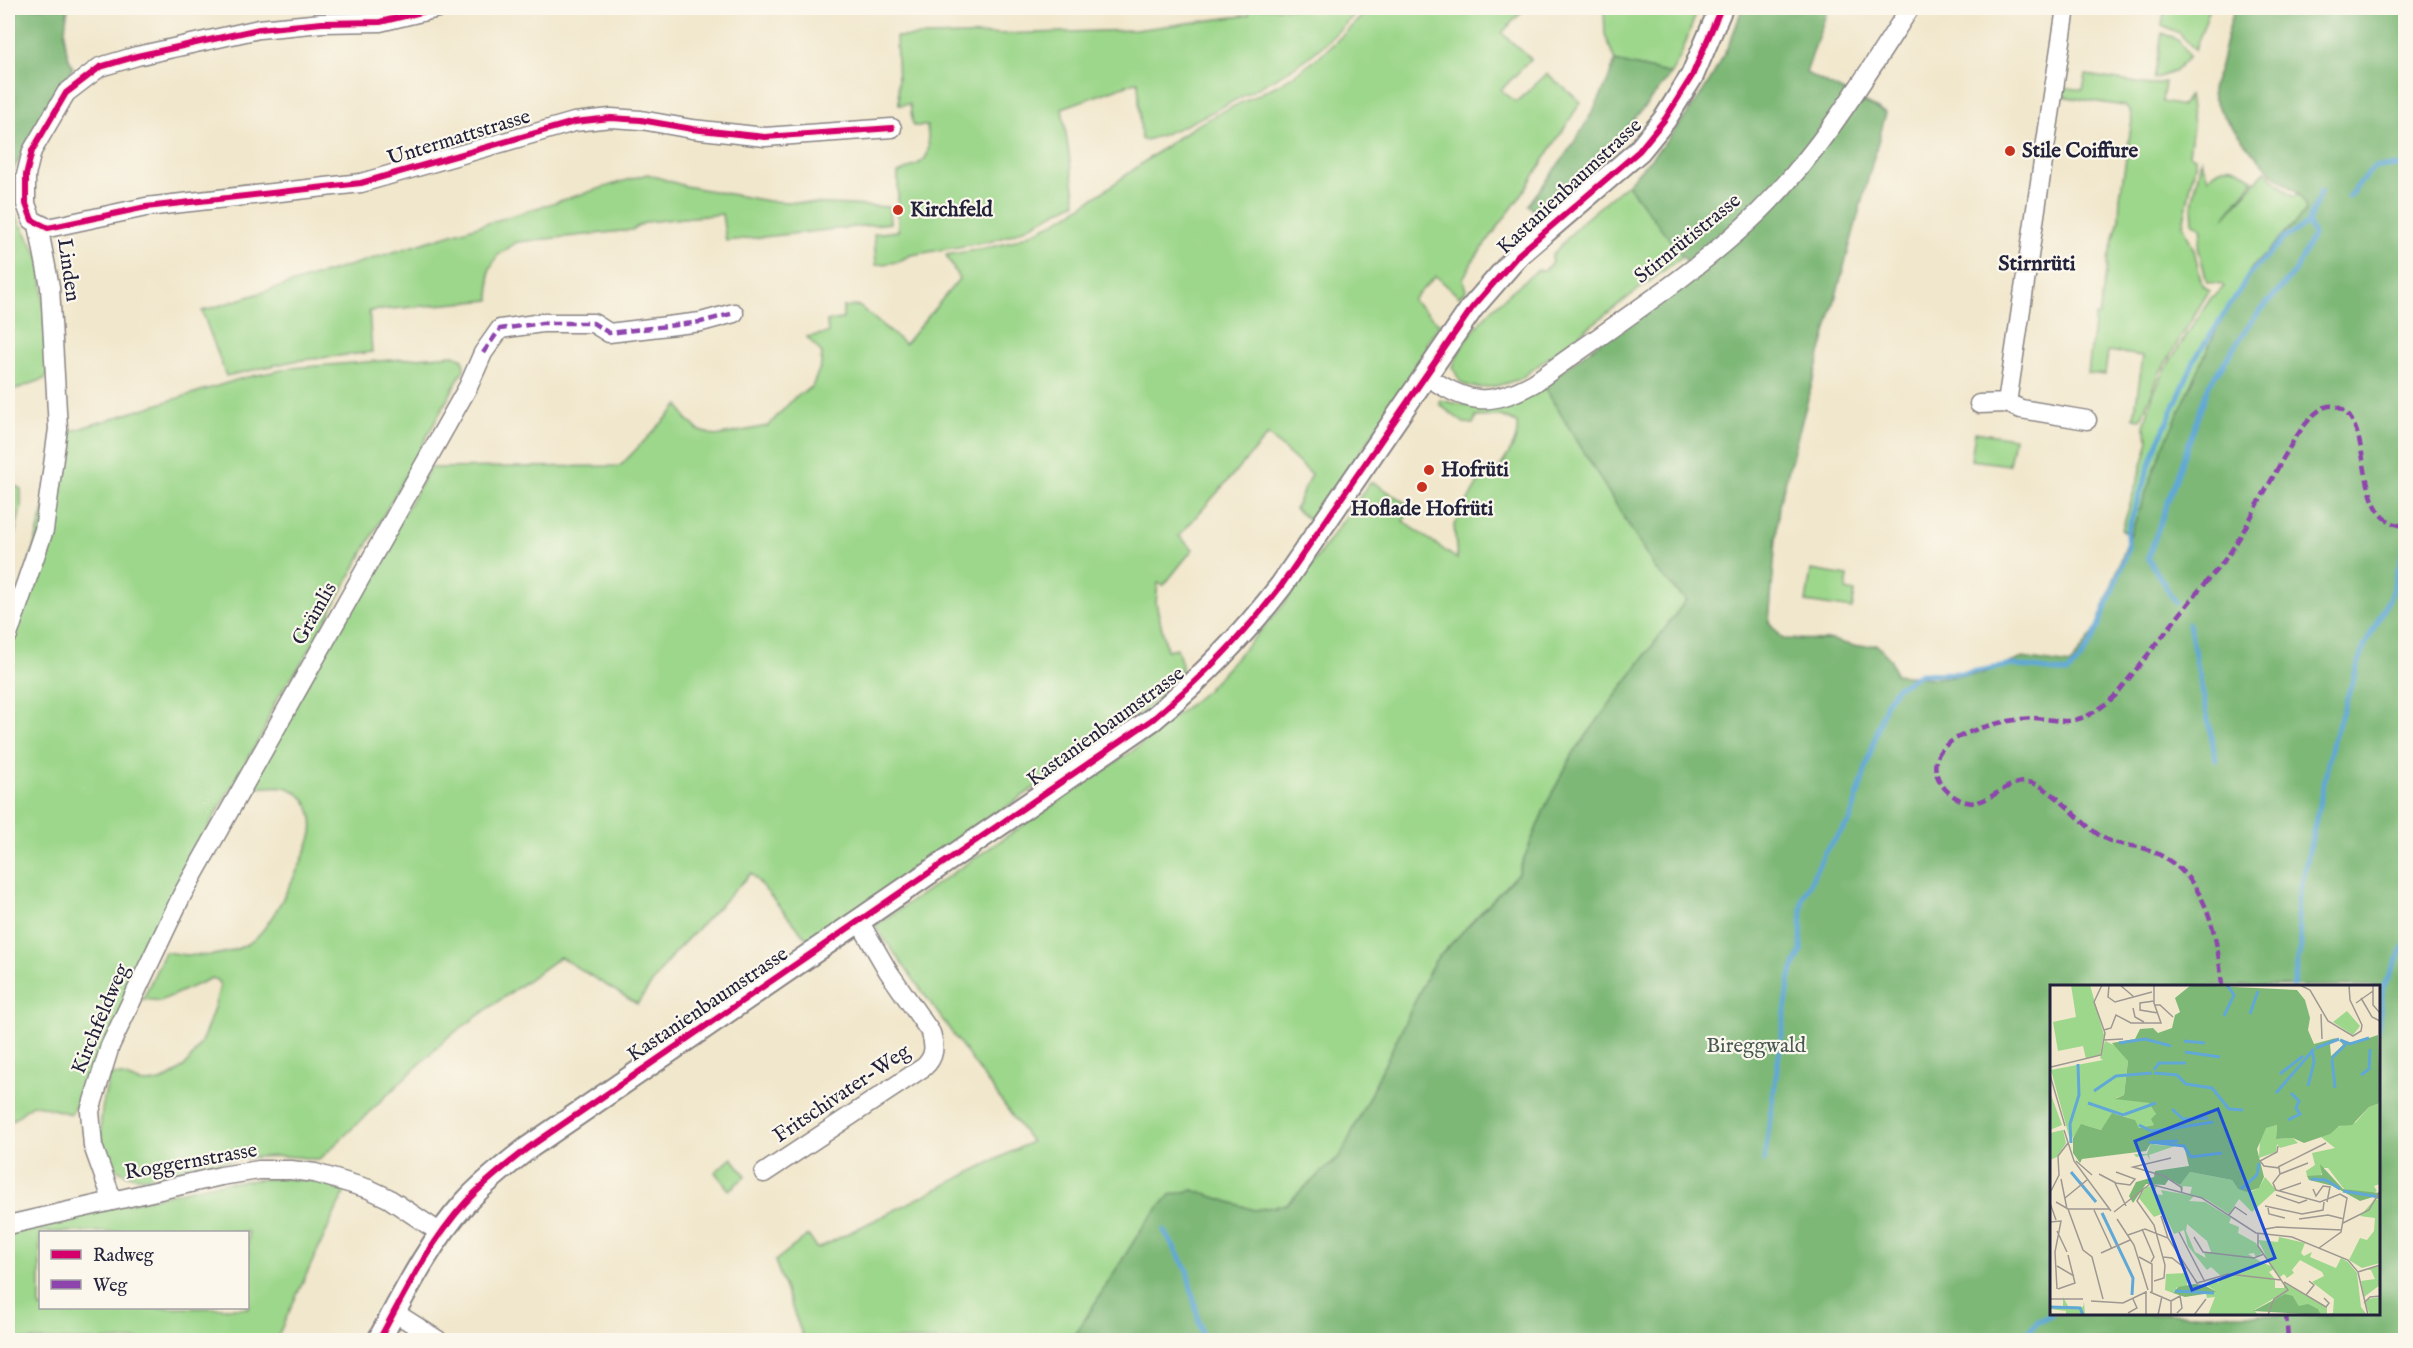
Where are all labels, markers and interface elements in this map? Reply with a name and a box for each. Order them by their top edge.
street label: Untermattstrasse [384,103,534,173]
street label: Kastanienbaumstrasse [1492,113,1648,261]
place label: Stile Coiffure [2022,138,2138,165]
marker: Stile Coiffure [2003,144,2017,158]
street label: Stirnrütistrasse [1629,187,1747,290]
place label: Kirchfeld [910,197,994,224]
marker: Kirchfeld [891,203,905,217]
street label: Linden [50,237,86,303]
district label: Stirnrüti [1998,250,2076,278]
place label: Hofrüti [1441,457,1509,484]
marker: Hofrüti [1422,463,1436,477]
marker: Hoflade Hofrüti [1415,480,1429,494]
place label: Hoflade Hofrüti [1351,496,1494,523]
street label: Grämlis [286,578,344,650]
street label: Kastanienbaumstrasse [1022,660,1191,793]
street label: Kastanienbaumstrasse [622,941,794,1069]
street label: Kirchfeldweg [66,959,137,1078]
inset map [2050,985,2380,1315]
park label: Bireggwald [1706,1033,1807,1060]
street label: Fritschivater-Weg [768,1038,916,1150]
street label: Roggernstrasse [123,1137,260,1187]
legend [39,1231,249,1309]
text: Radweg [93,1245,154,1268]
text: Weg [93,1275,128,1298]

